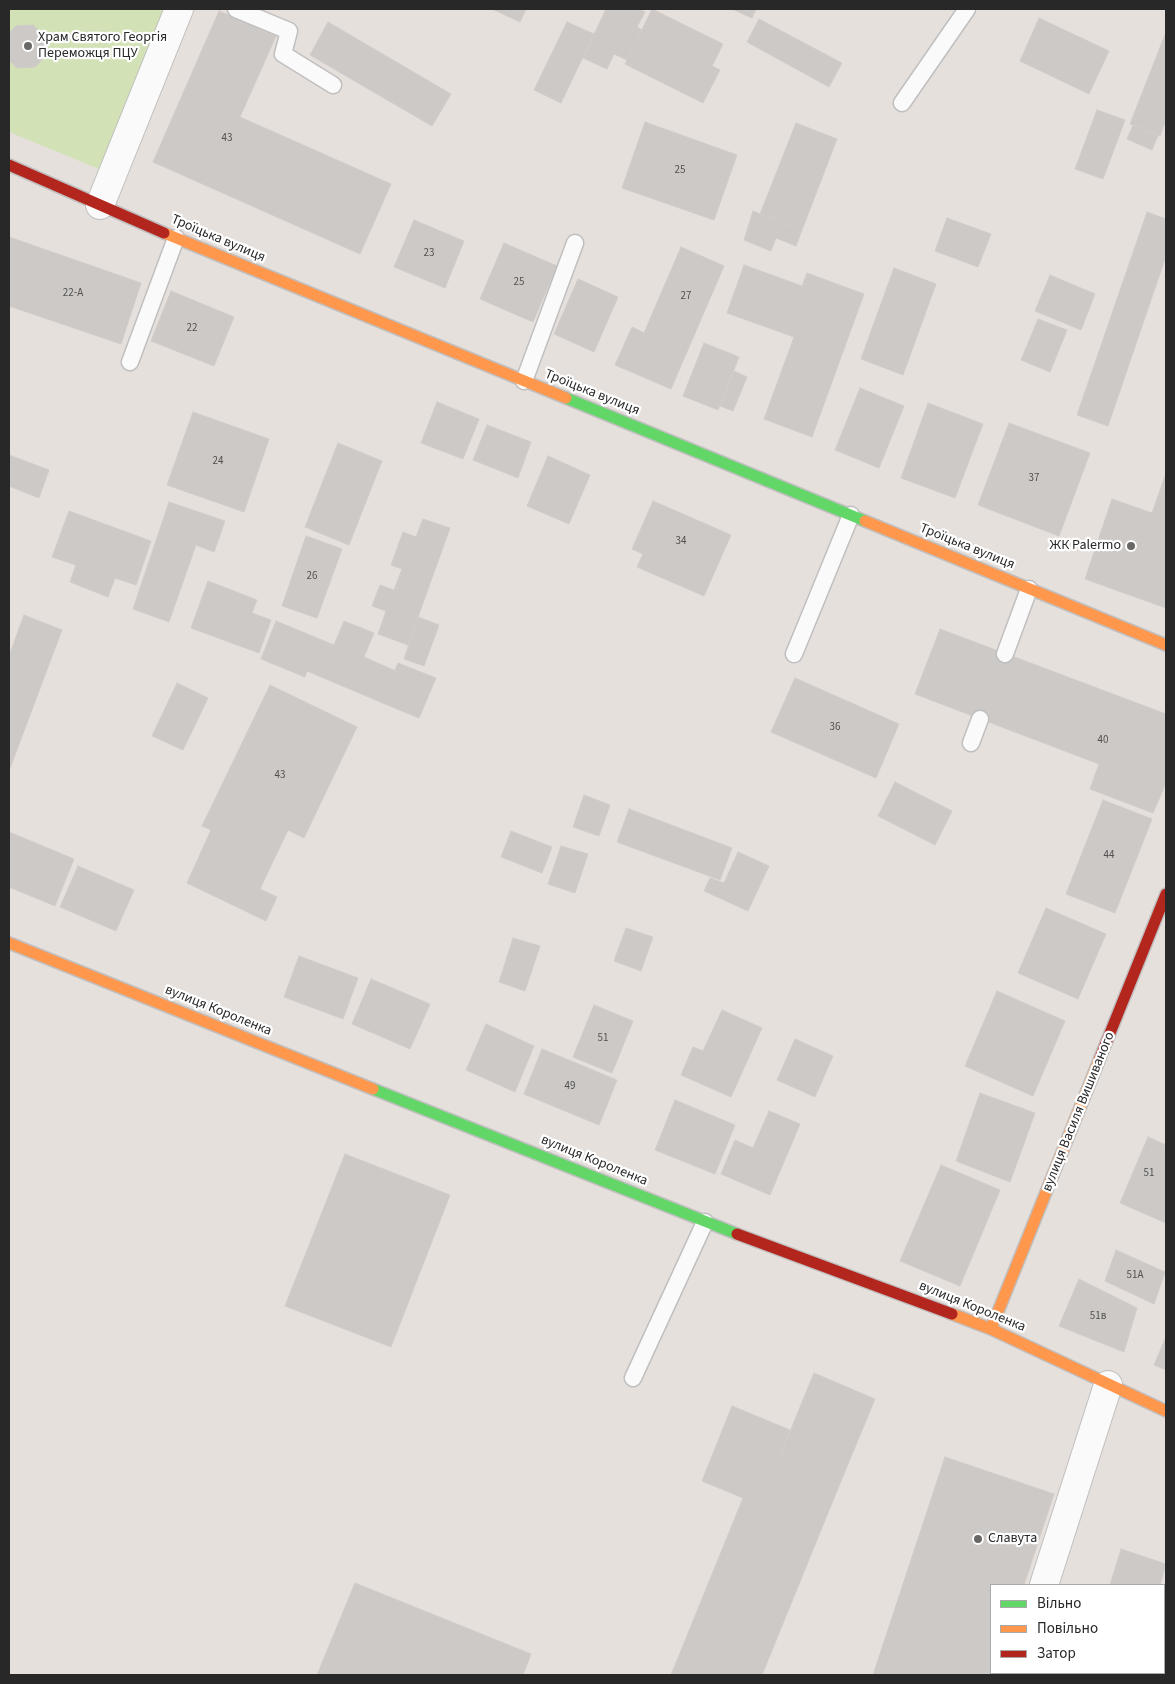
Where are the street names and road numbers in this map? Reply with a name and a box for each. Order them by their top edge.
street label: Троїцька вулиця [168,212,268,266]
street label: Троїцька вулиця [542,366,642,420]
street label: Троїцька вулиця [917,520,1017,574]
street label: вулиця Короленка [162,982,274,1040]
street label: вулиця Василя Вишиваного [1039,1030,1119,1194]
street label: вулиця Короленка [538,1132,650,1190]
street label: вулиця Короленка [916,1278,1028,1336]

